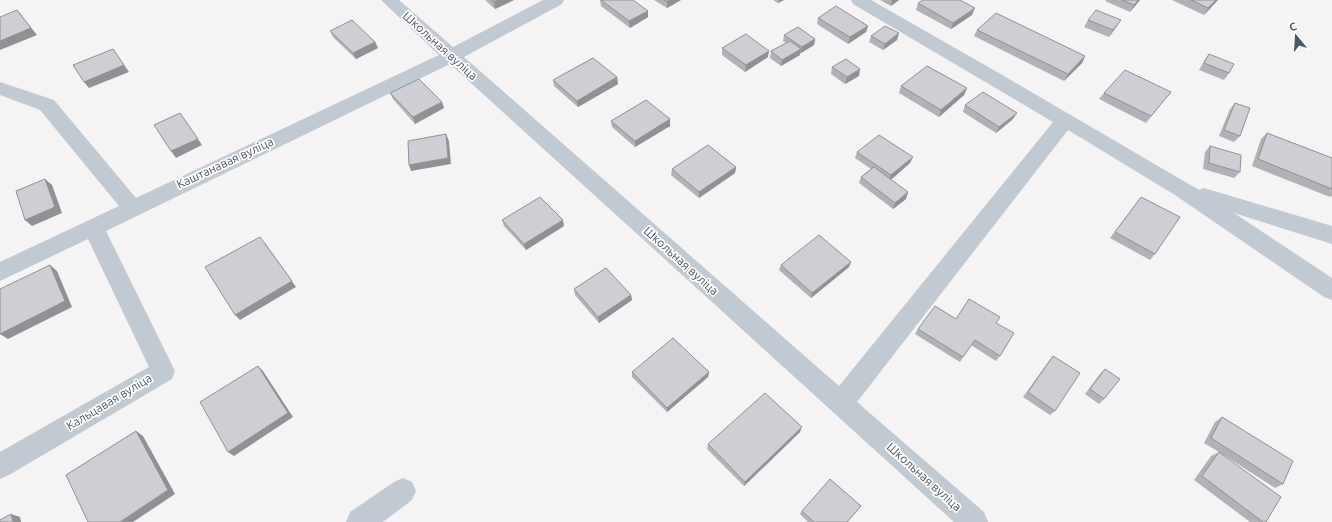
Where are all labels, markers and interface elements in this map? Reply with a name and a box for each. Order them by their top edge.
street label: Школьная вуліца [400,9,480,82]
north arrow [1276,16,1316,56]
text: С [1288,20,1298,33]
street label: Каштанавая вуліца [174,134,275,191]
street label: Школьная вуліца [641,224,721,297]
street label: Кальцавая вуліца [64,371,154,432]
street label: Школьная вуліца [884,440,964,513]

